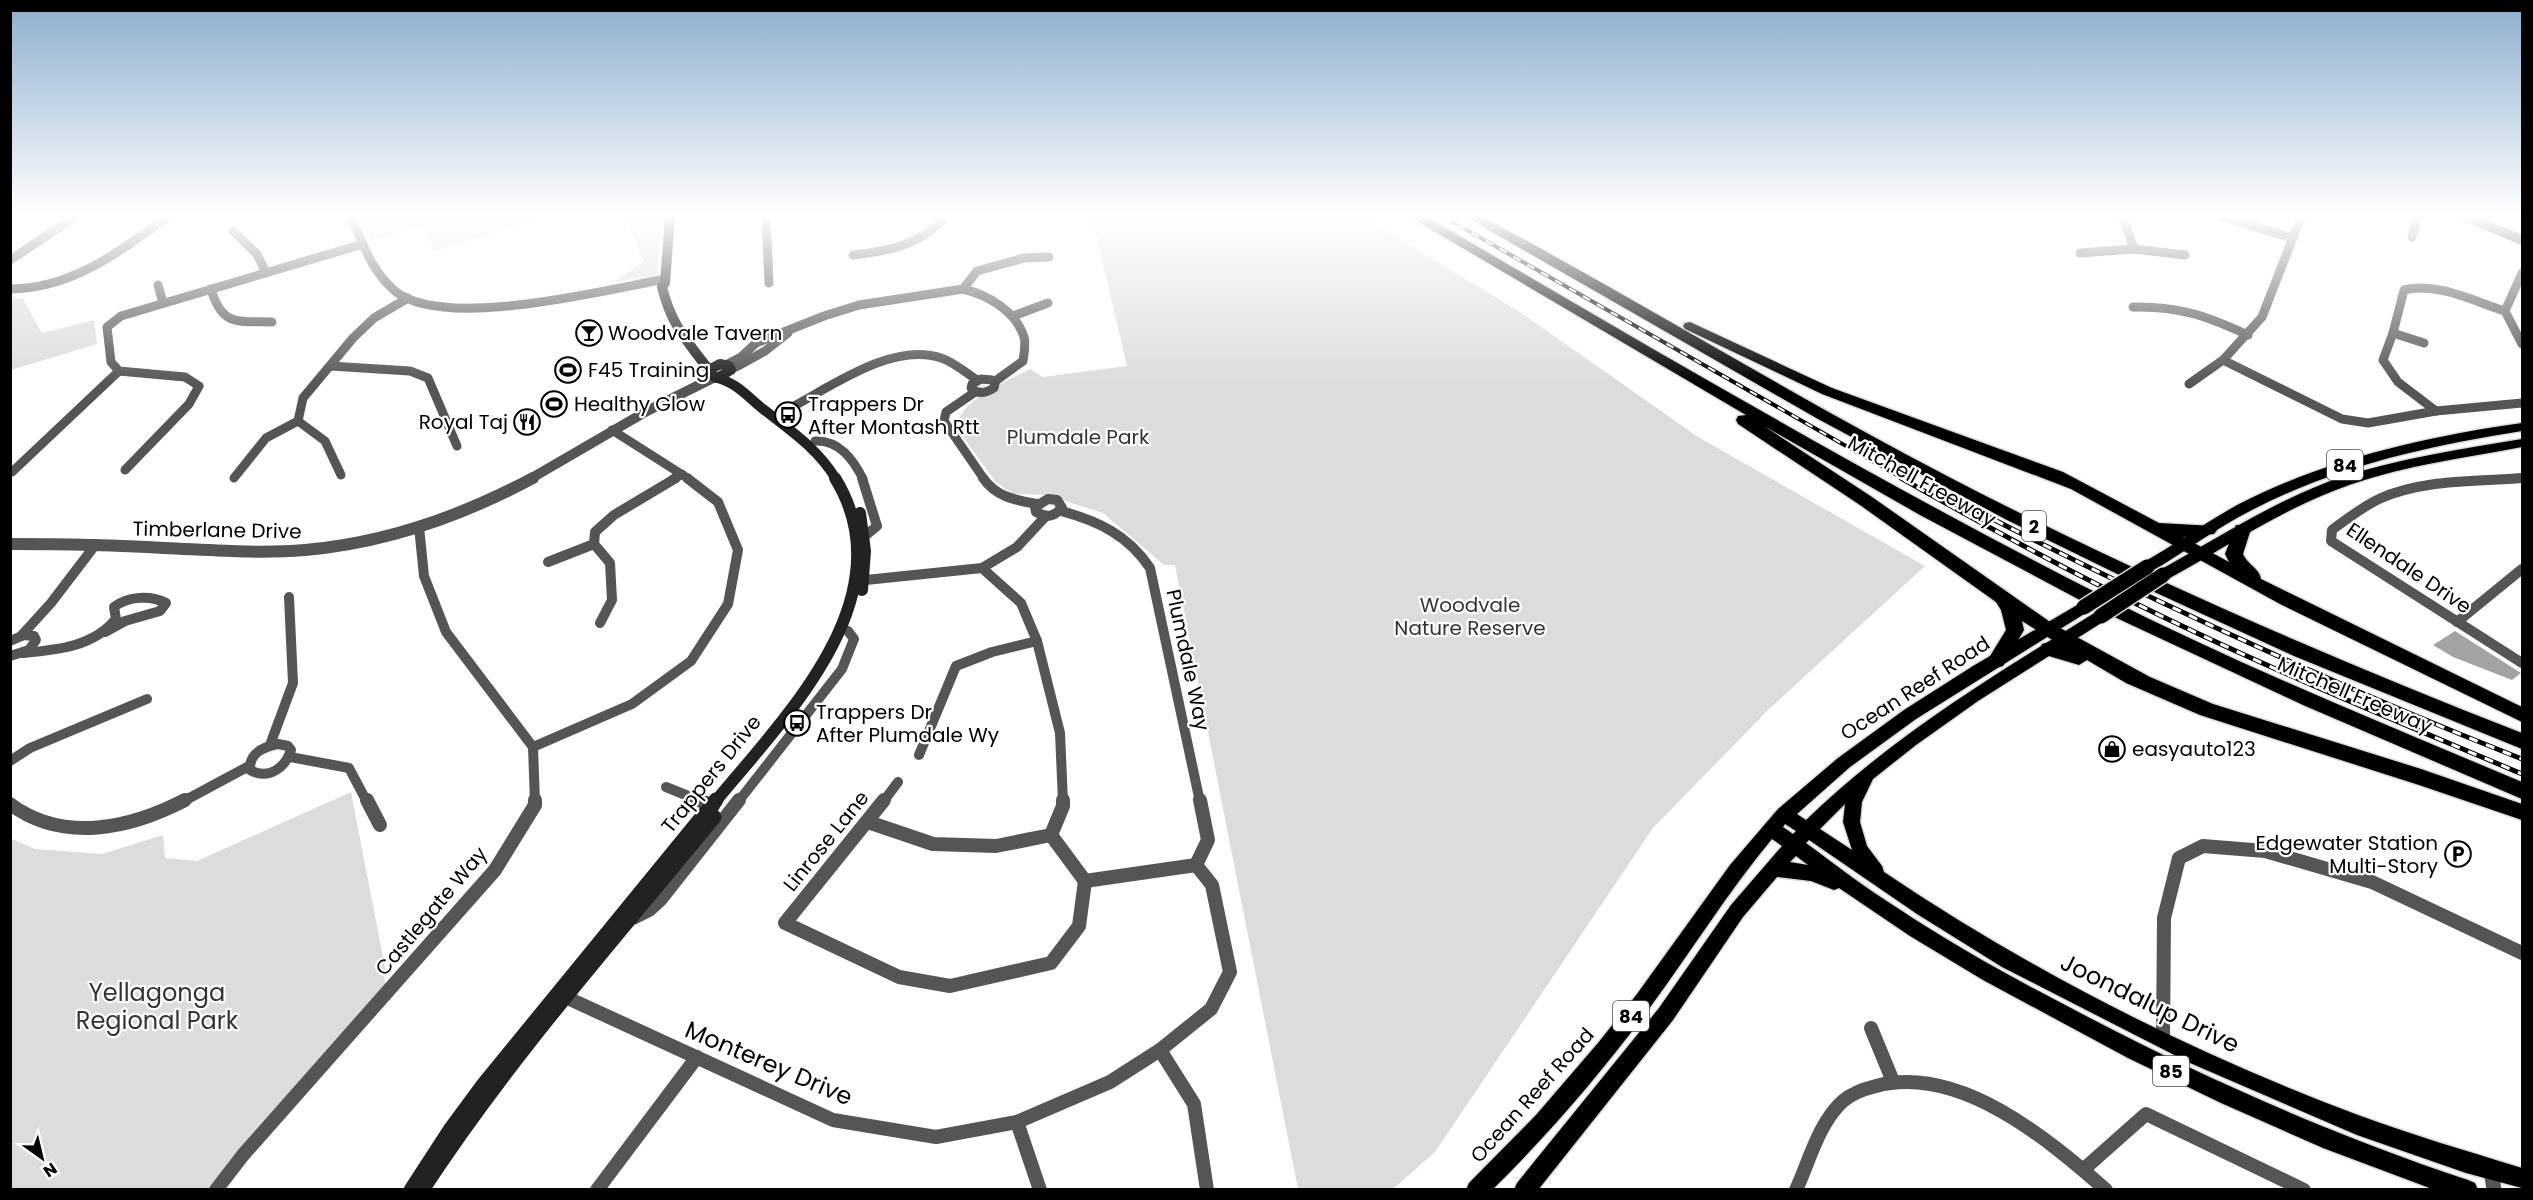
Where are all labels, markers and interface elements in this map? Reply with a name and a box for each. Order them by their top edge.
bar icon: Woodvale Tavern [574,318,604,348]
place label: Woodvale Tavern [608,319,782,347]
sports icon: F45 Training [553,355,583,385]
place label: F45 Training [588,356,709,384]
sports icon: Healthy Glow [539,389,569,419]
place label: Healthy Glow [574,390,706,418]
place label: Trappers Dr After Montash Rtt [808,390,979,441]
bus stop icon: Trappers Dr After Montash Rtt [773,400,803,430]
restaurant icon: Royal Taj [512,407,542,437]
place label: Royal Taj [419,408,508,436]
park label: Plumdale Park [1007,423,1150,451]
street label: Mitchell Freeway [1843,429,2001,533]
road number: 84 [2327,450,2363,480]
road number: 2 [2022,511,2046,541]
street label: Timberlane Drive [132,515,302,545]
street label: Ellendale Drive [2341,516,2477,620]
street label: Plumdale Way [1159,587,1217,733]
park label: Woodvale Nature Reserve [1394,591,1546,642]
street label: Ocean Reef Road [1835,629,1995,747]
street label: Mitchell Freeway [2273,650,2437,740]
place label: Trappers Dr After Plumdale Wy [816,698,999,749]
bus stop icon: Trappers Dr After Plumdale Wy [782,708,812,738]
street label: Trappers Drive [655,709,767,839]
shop icon: easyauto123 [2097,734,2127,764]
place label: easyauto123 [2132,735,2256,763]
street label: Linrose Lane [777,785,875,897]
place label: Edgewater Station Multi-Story [2256,829,2438,880]
parking icon: Edgewater Station Multi-Story [2443,839,2473,869]
street label: Castlegate Way [369,841,493,981]
street label: Joondalup Drive [2055,945,2245,1061]
park label: Yellagonga Regional Park [76,976,239,1037]
road number: 84 [1613,1001,1649,1031]
street label: Monterey Drive [680,1013,858,1113]
street label: Ocean Reef Road [1464,1021,1600,1169]
road number: 85 [2153,1056,2189,1086]
north arrow [12,1128,72,1188]
text: N [39,1157,62,1183]

